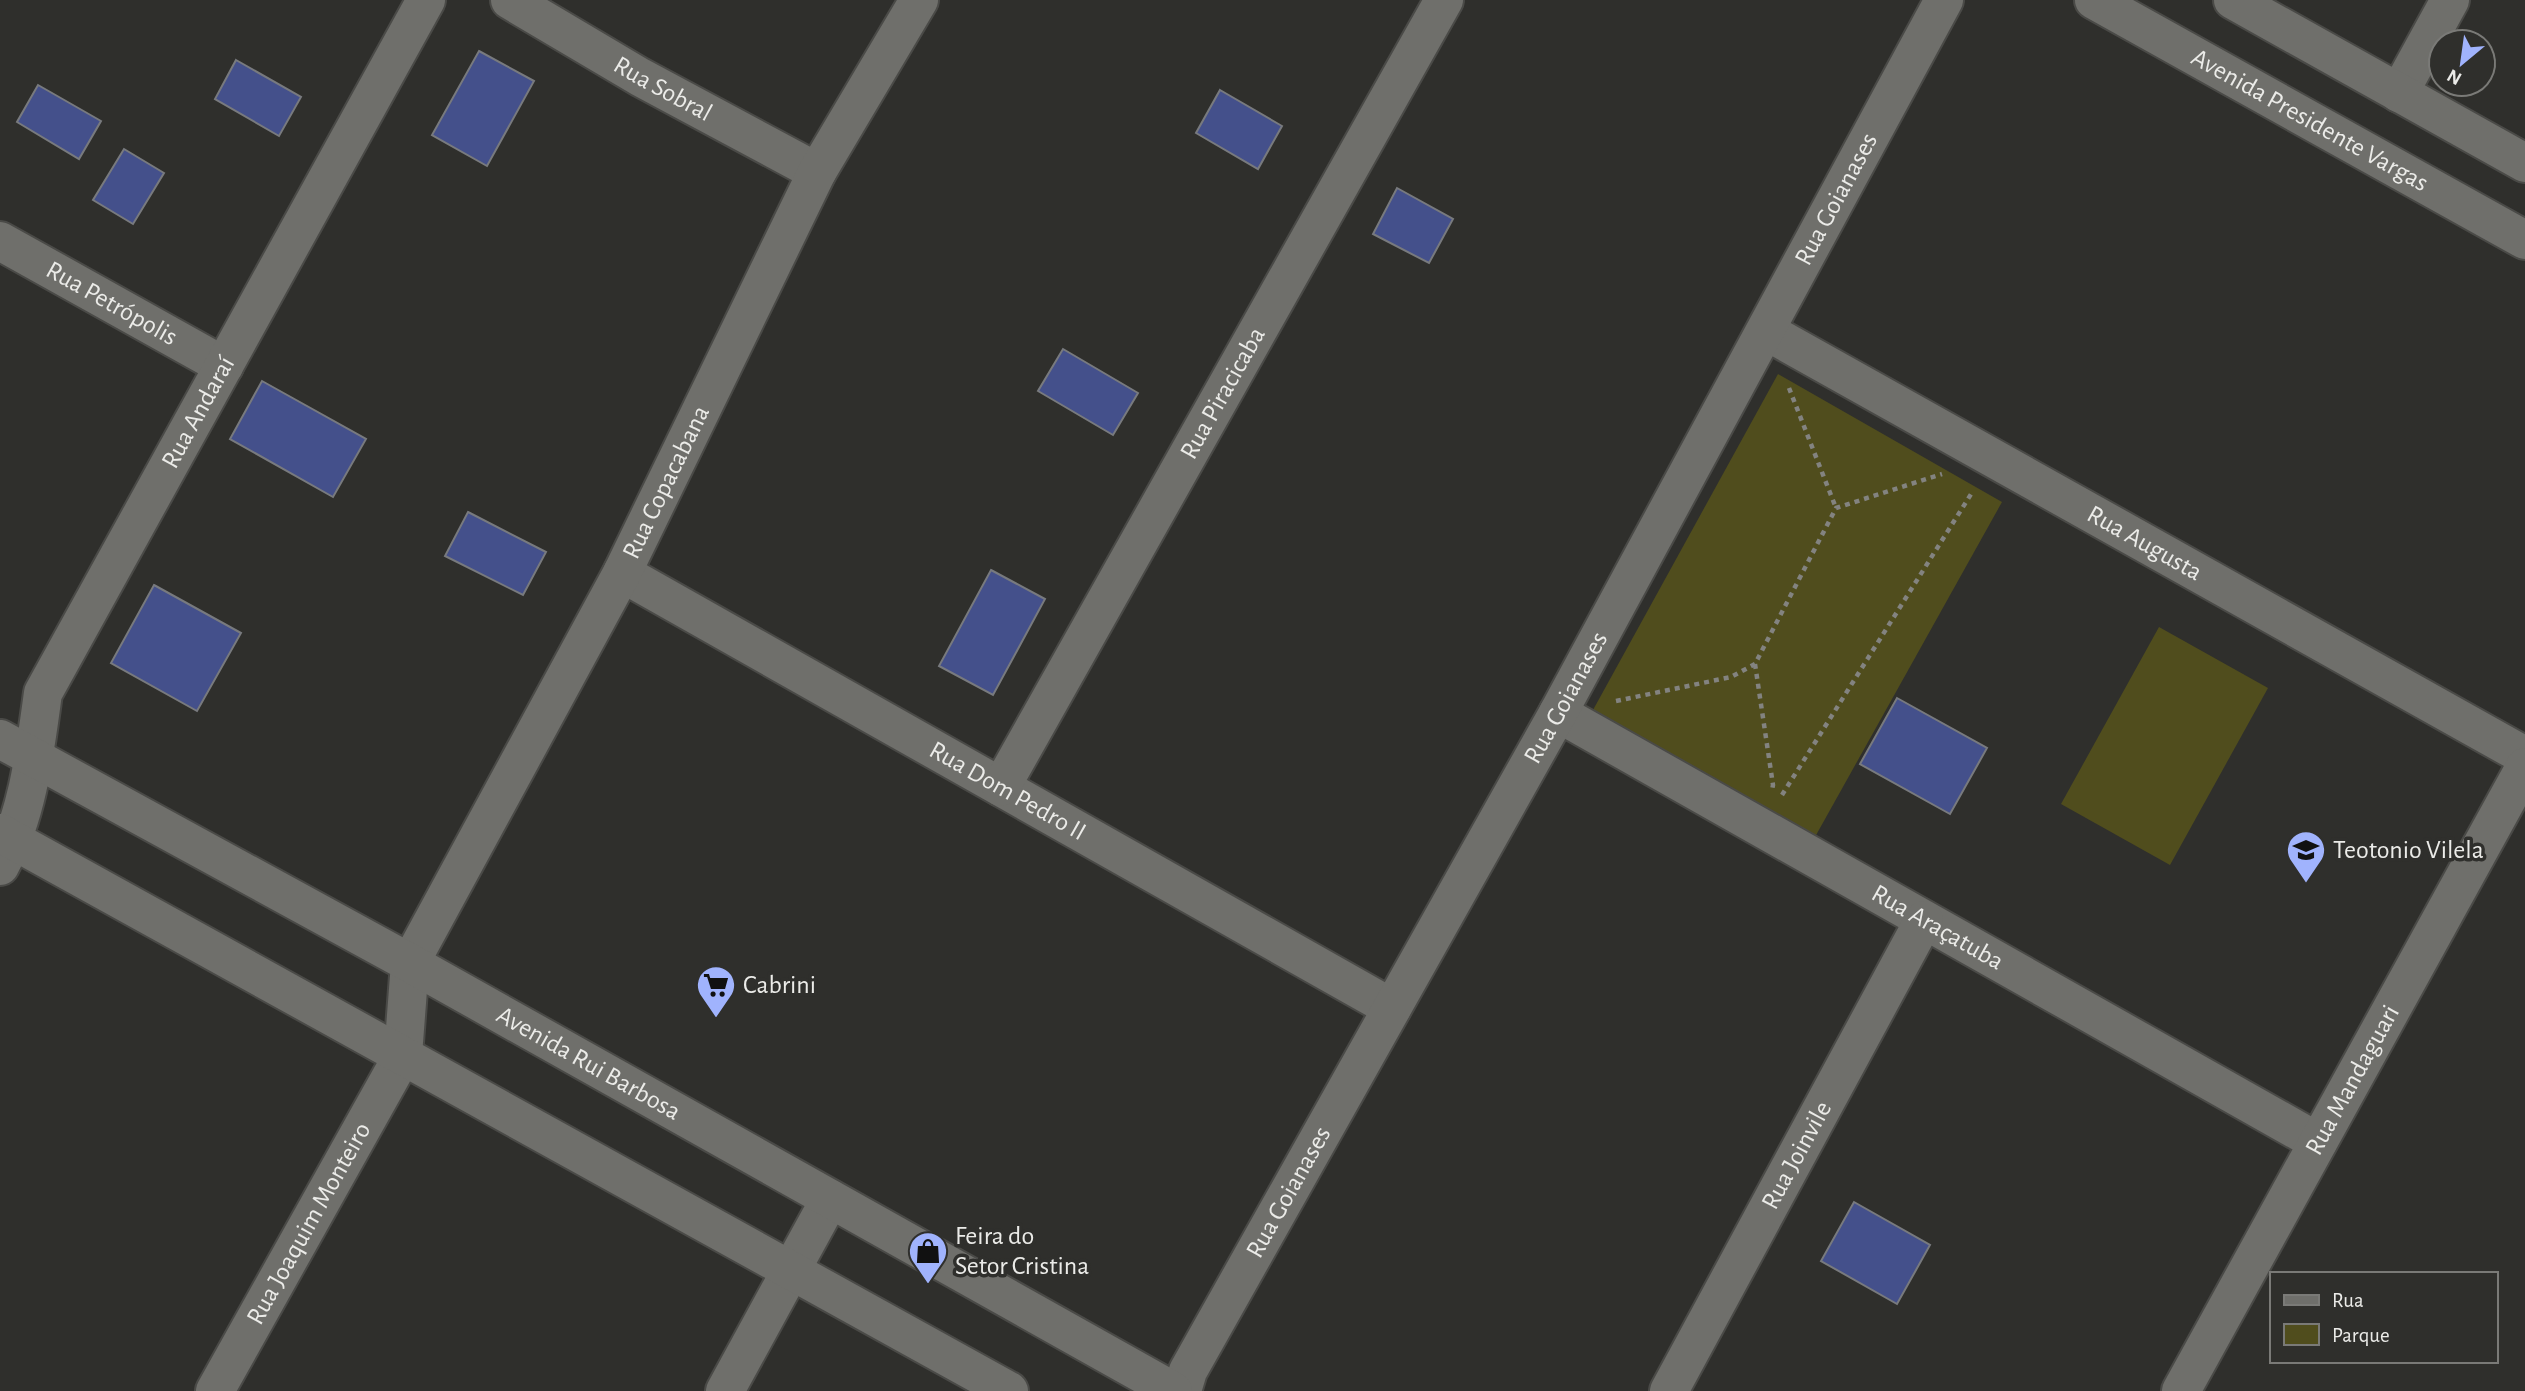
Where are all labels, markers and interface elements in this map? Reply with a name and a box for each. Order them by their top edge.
north arrow [2427,28,2497,98]
street label: Avenida Presidente Vargas [2187,44,2433,196]
street label: Rua Sobral [609,52,716,126]
text: N [2444,65,2465,88]
street label: Rua Goianases [1790,129,1882,270]
street label: Rua Petrópolis [42,257,182,350]
street label: Rua Piracicaba [1175,323,1270,464]
street label: Rua Andaraí [157,351,240,473]
street label: Rua Copacabana [618,402,714,563]
street label: Rua Augusta [2083,501,2207,585]
street label: Rua Goianases [1519,627,1612,768]
street label: Rua Dom Pedro II [925,736,1090,845]
school or university icon: Teotonio Vilela [2285,829,2327,884]
place label: Teotonio Vilela [2333,837,2484,863]
street label: Rua Araçatuba [1867,880,2008,975]
supermarket icon: Cabrini [695,964,737,1019]
place label: Cabrini [743,972,816,998]
street label: Avenida Rui Barbosa [492,1001,685,1125]
street label: Rua Mandaguari [2301,1001,2404,1159]
street label: Rua Joinvile [1757,1097,1836,1214]
street label: Rua Joaquim Monteiro [242,1118,376,1329]
street label: Rua Goianases [1241,1122,1336,1262]
place label: Feira do Setor Cristina [955,1223,1089,1279]
shop icon: Feira do Setor Cristina [907,1230,949,1285]
legend [2270,1272,2497,1363]
text: Rua [2332,1290,2364,1311]
text: Parque [2332,1325,2390,1346]

